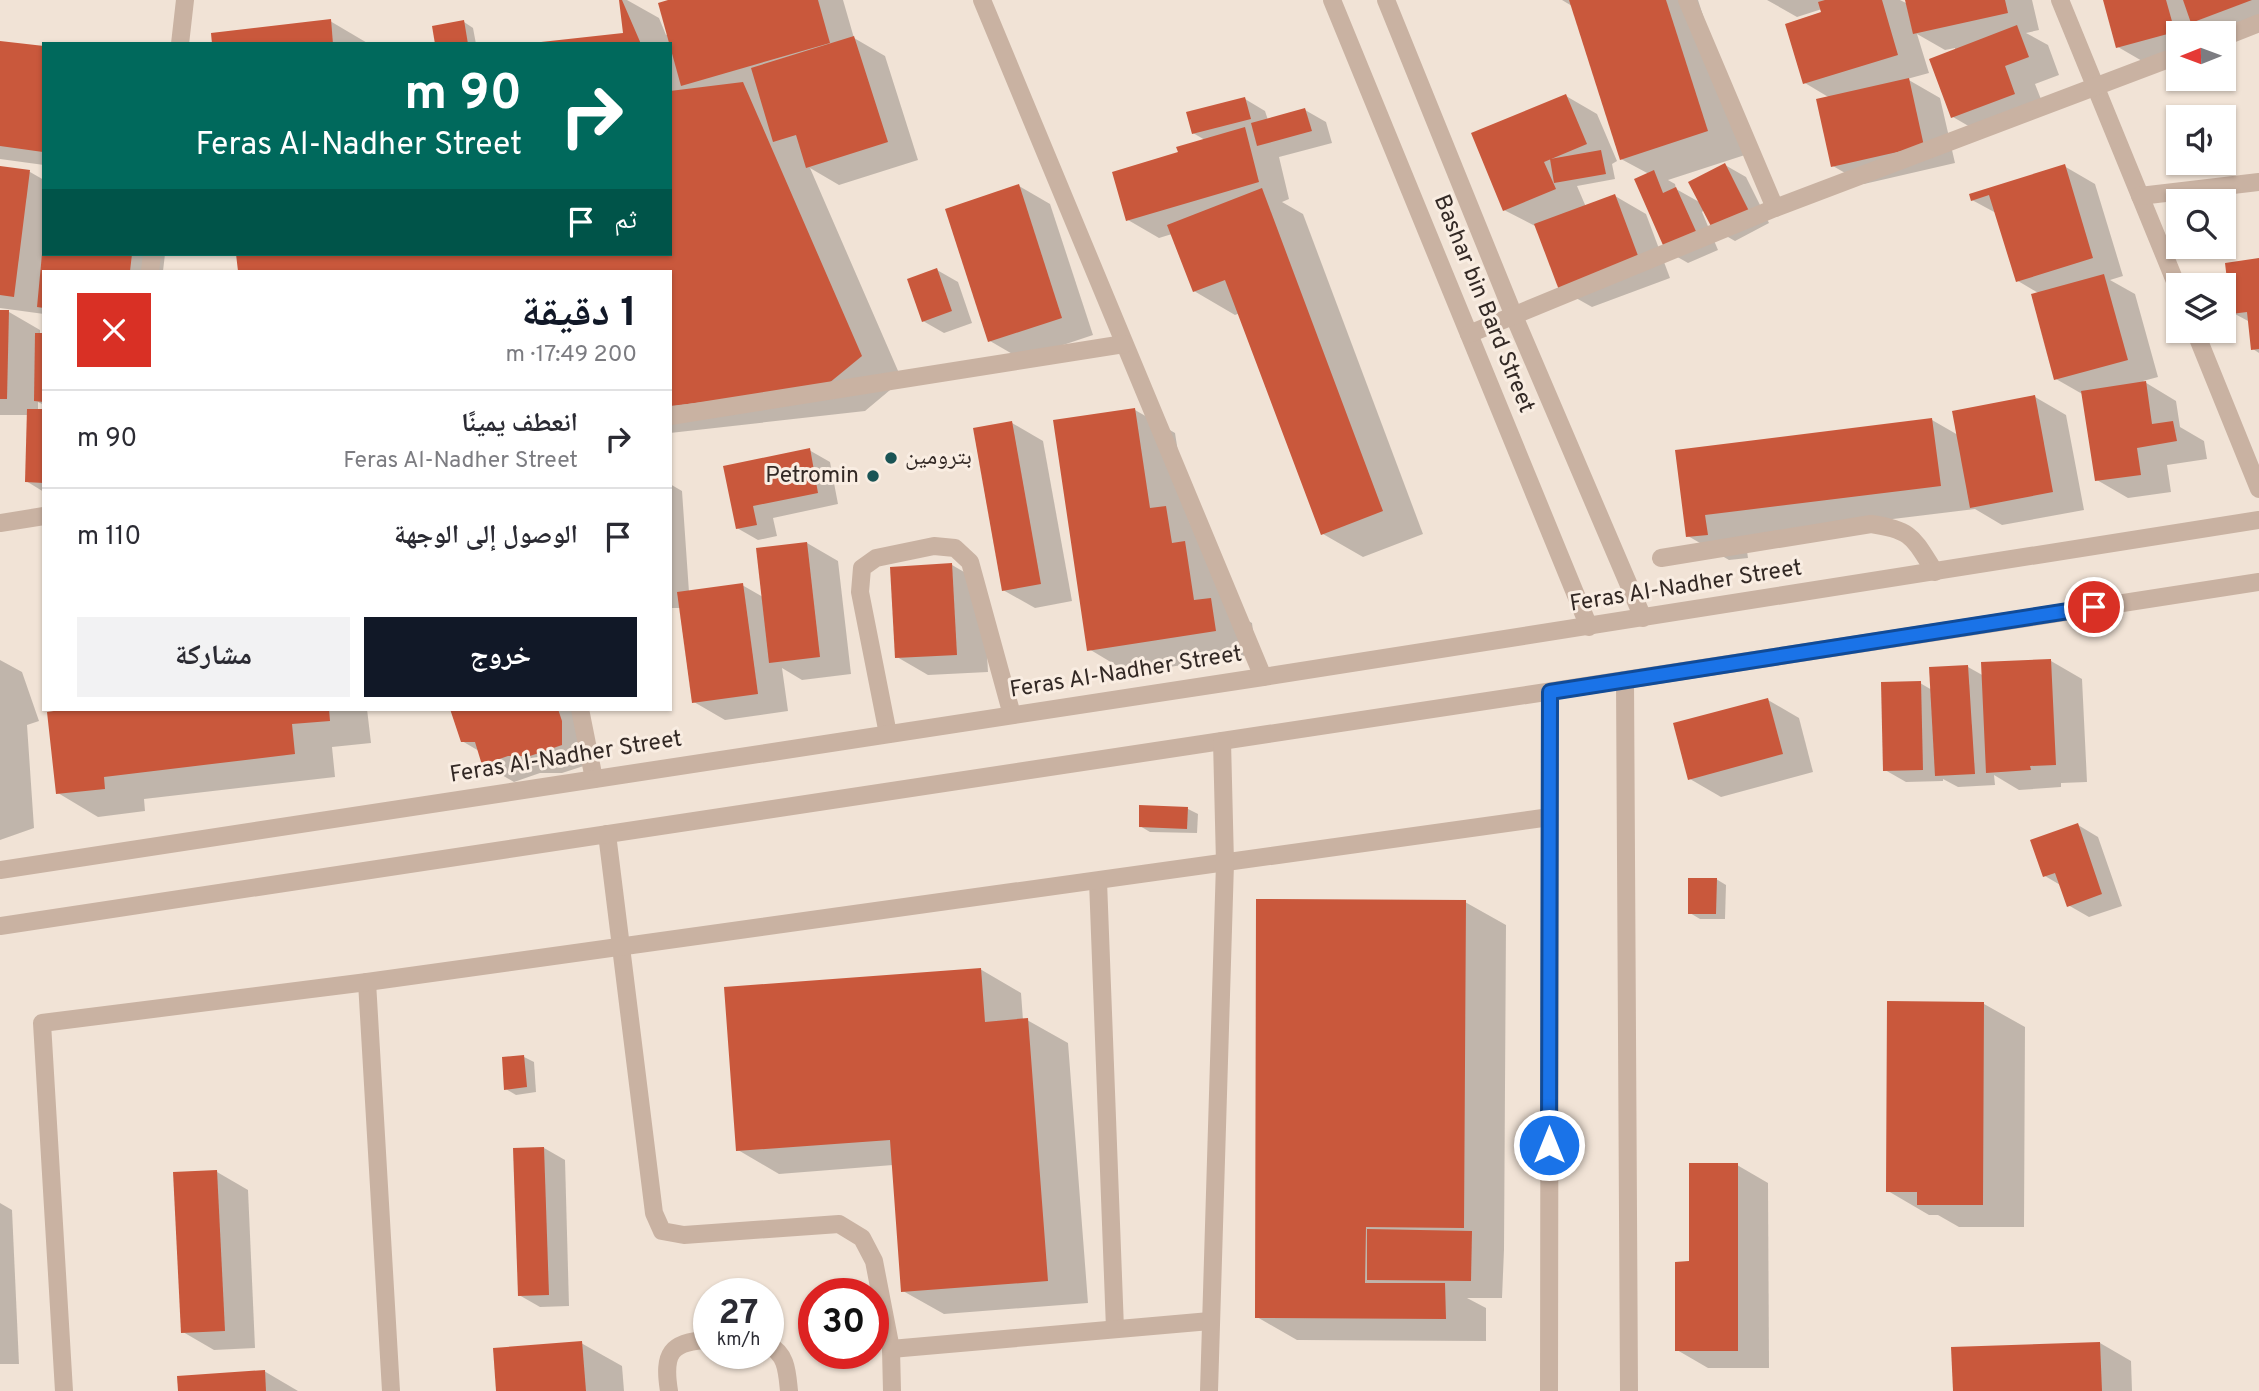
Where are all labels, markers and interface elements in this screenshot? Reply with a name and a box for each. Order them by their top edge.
north arrow [2166,21,2236,91]
map controls [2166,21,2236,343]
text: 90 m [404,65,522,127]
icon: right [546,70,637,161]
button: sound [2166,105,2236,175]
text: Feras Al-Nadher Street [196,126,522,166]
button: search [2166,189,2236,259]
street label: Bashar bin Bard Street [1426,191,1540,417]
icon: arrive [562,203,600,241]
text: ثم [614,205,637,238]
button: layers [2166,273,2236,343]
text: 1 دقيقة [521,288,637,341]
button: close [77,293,151,367]
text: 200 m · 17:49 [505,341,637,370]
text: انعطف يمينًا [461,408,578,441]
icon: right [599,420,637,458]
text: 90 m [77,423,137,456]
place label: بترومين [905,444,972,473]
text: Feras Al-Nadher Street [343,447,578,476]
marker: بترومين [883,450,899,466]
place label: Petromin [765,462,859,491]
marker: Petromin [865,468,881,484]
icon: arrive [599,518,637,556]
text: الوصول إلى الوجهة [394,520,578,553]
text: 110 m [77,521,141,554]
street label: Feras Al-Nadher Street [1568,554,1804,620]
pin [2064,577,2124,637]
icon: arrive [2075,588,2113,626]
button: مشاركة [77,617,350,697]
button: خروج [364,617,637,697]
street label: Feras Al-Nadher Street [1008,640,1244,706]
street label: Feras Al-Nadher Street [448,725,684,791]
position arrow [1512,1108,1586,1182]
speed limit sign: 30 [798,1278,889,1369]
text: 27 [719,1292,758,1336]
text: km/h [717,1329,760,1352]

